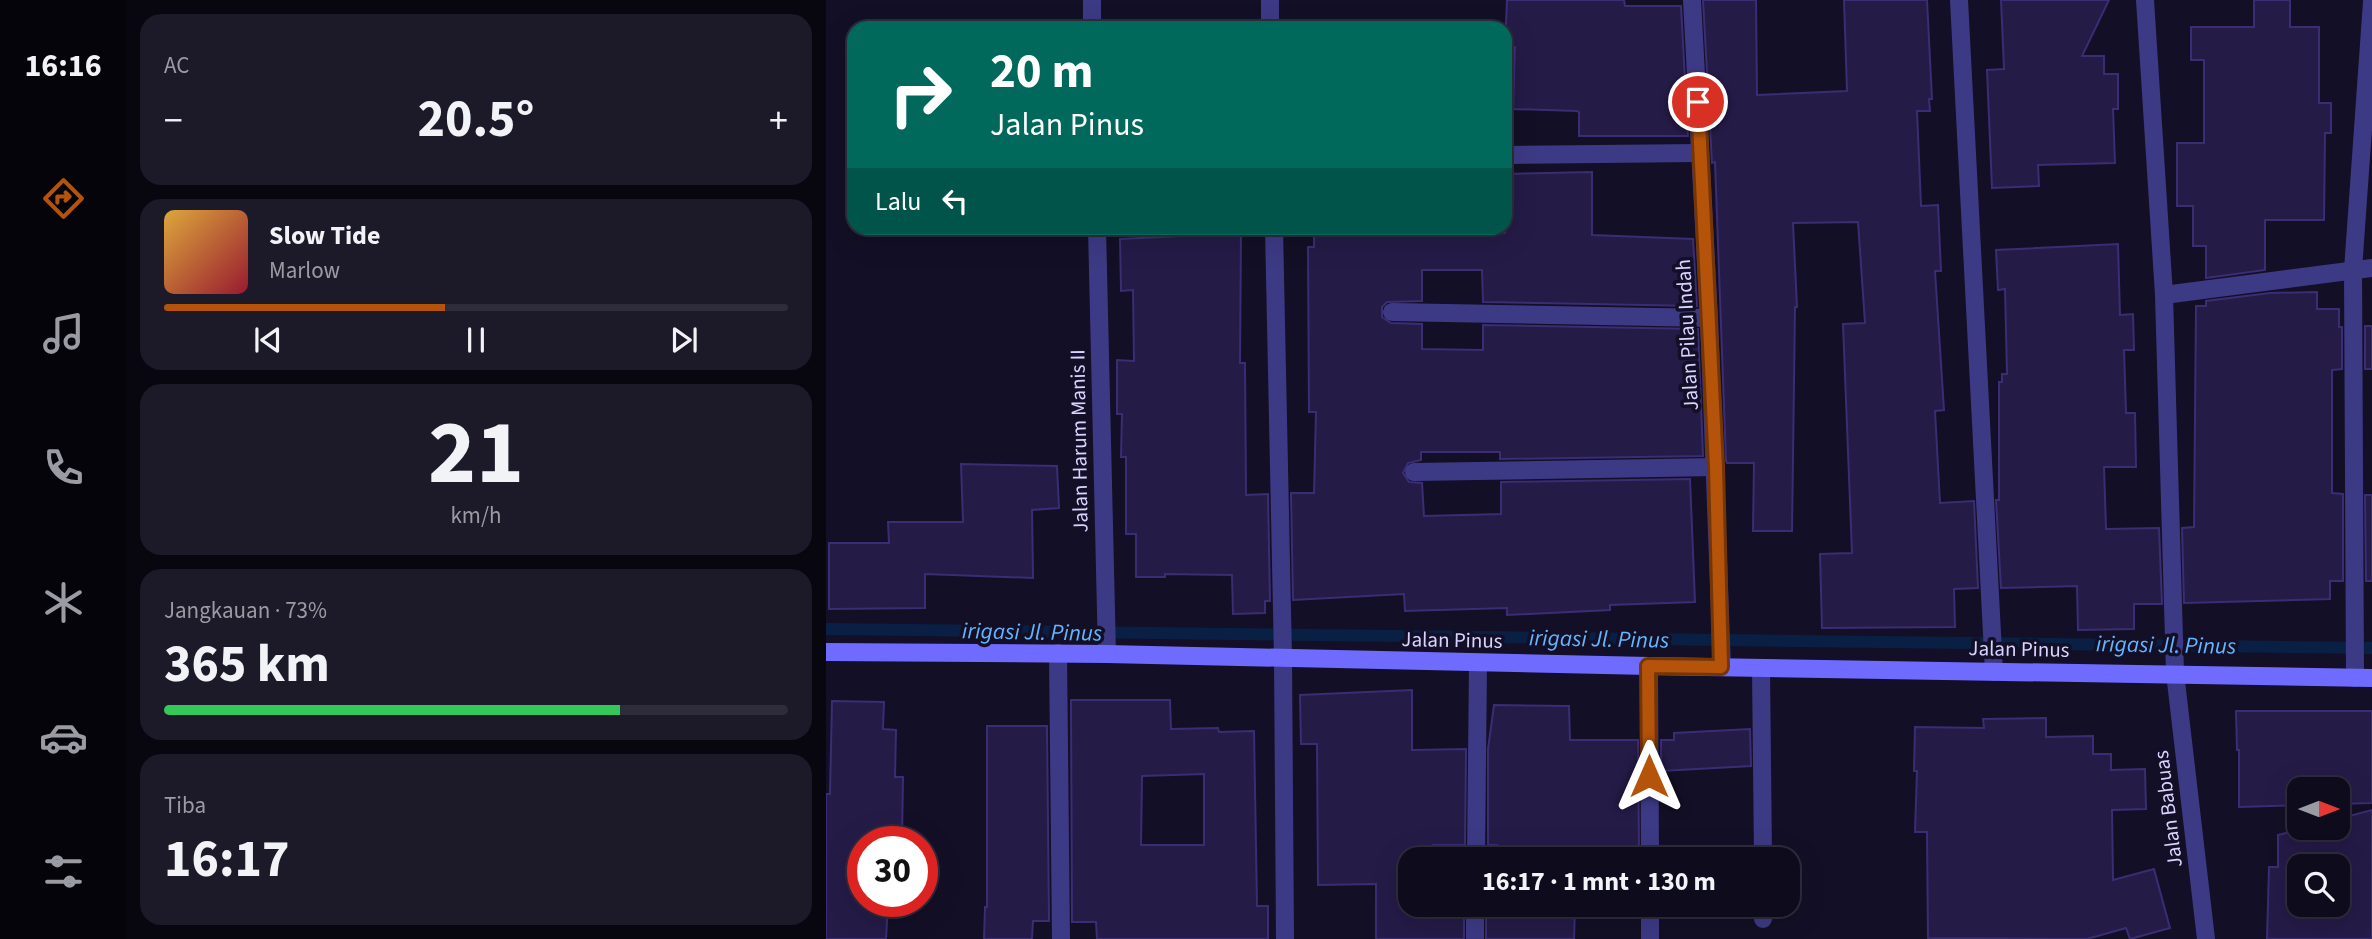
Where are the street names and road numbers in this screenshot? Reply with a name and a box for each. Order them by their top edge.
street label: Jalan Pilau Indah [1668,259,1706,411]
street label: Jalan Harum Manis II [1062,349,1096,533]
street label: Jalan Pinus [1401,624,1503,656]
street label: Jalan Pinus [1968,633,2070,665]
street label: Jalan Babuas [2146,749,2190,869]

